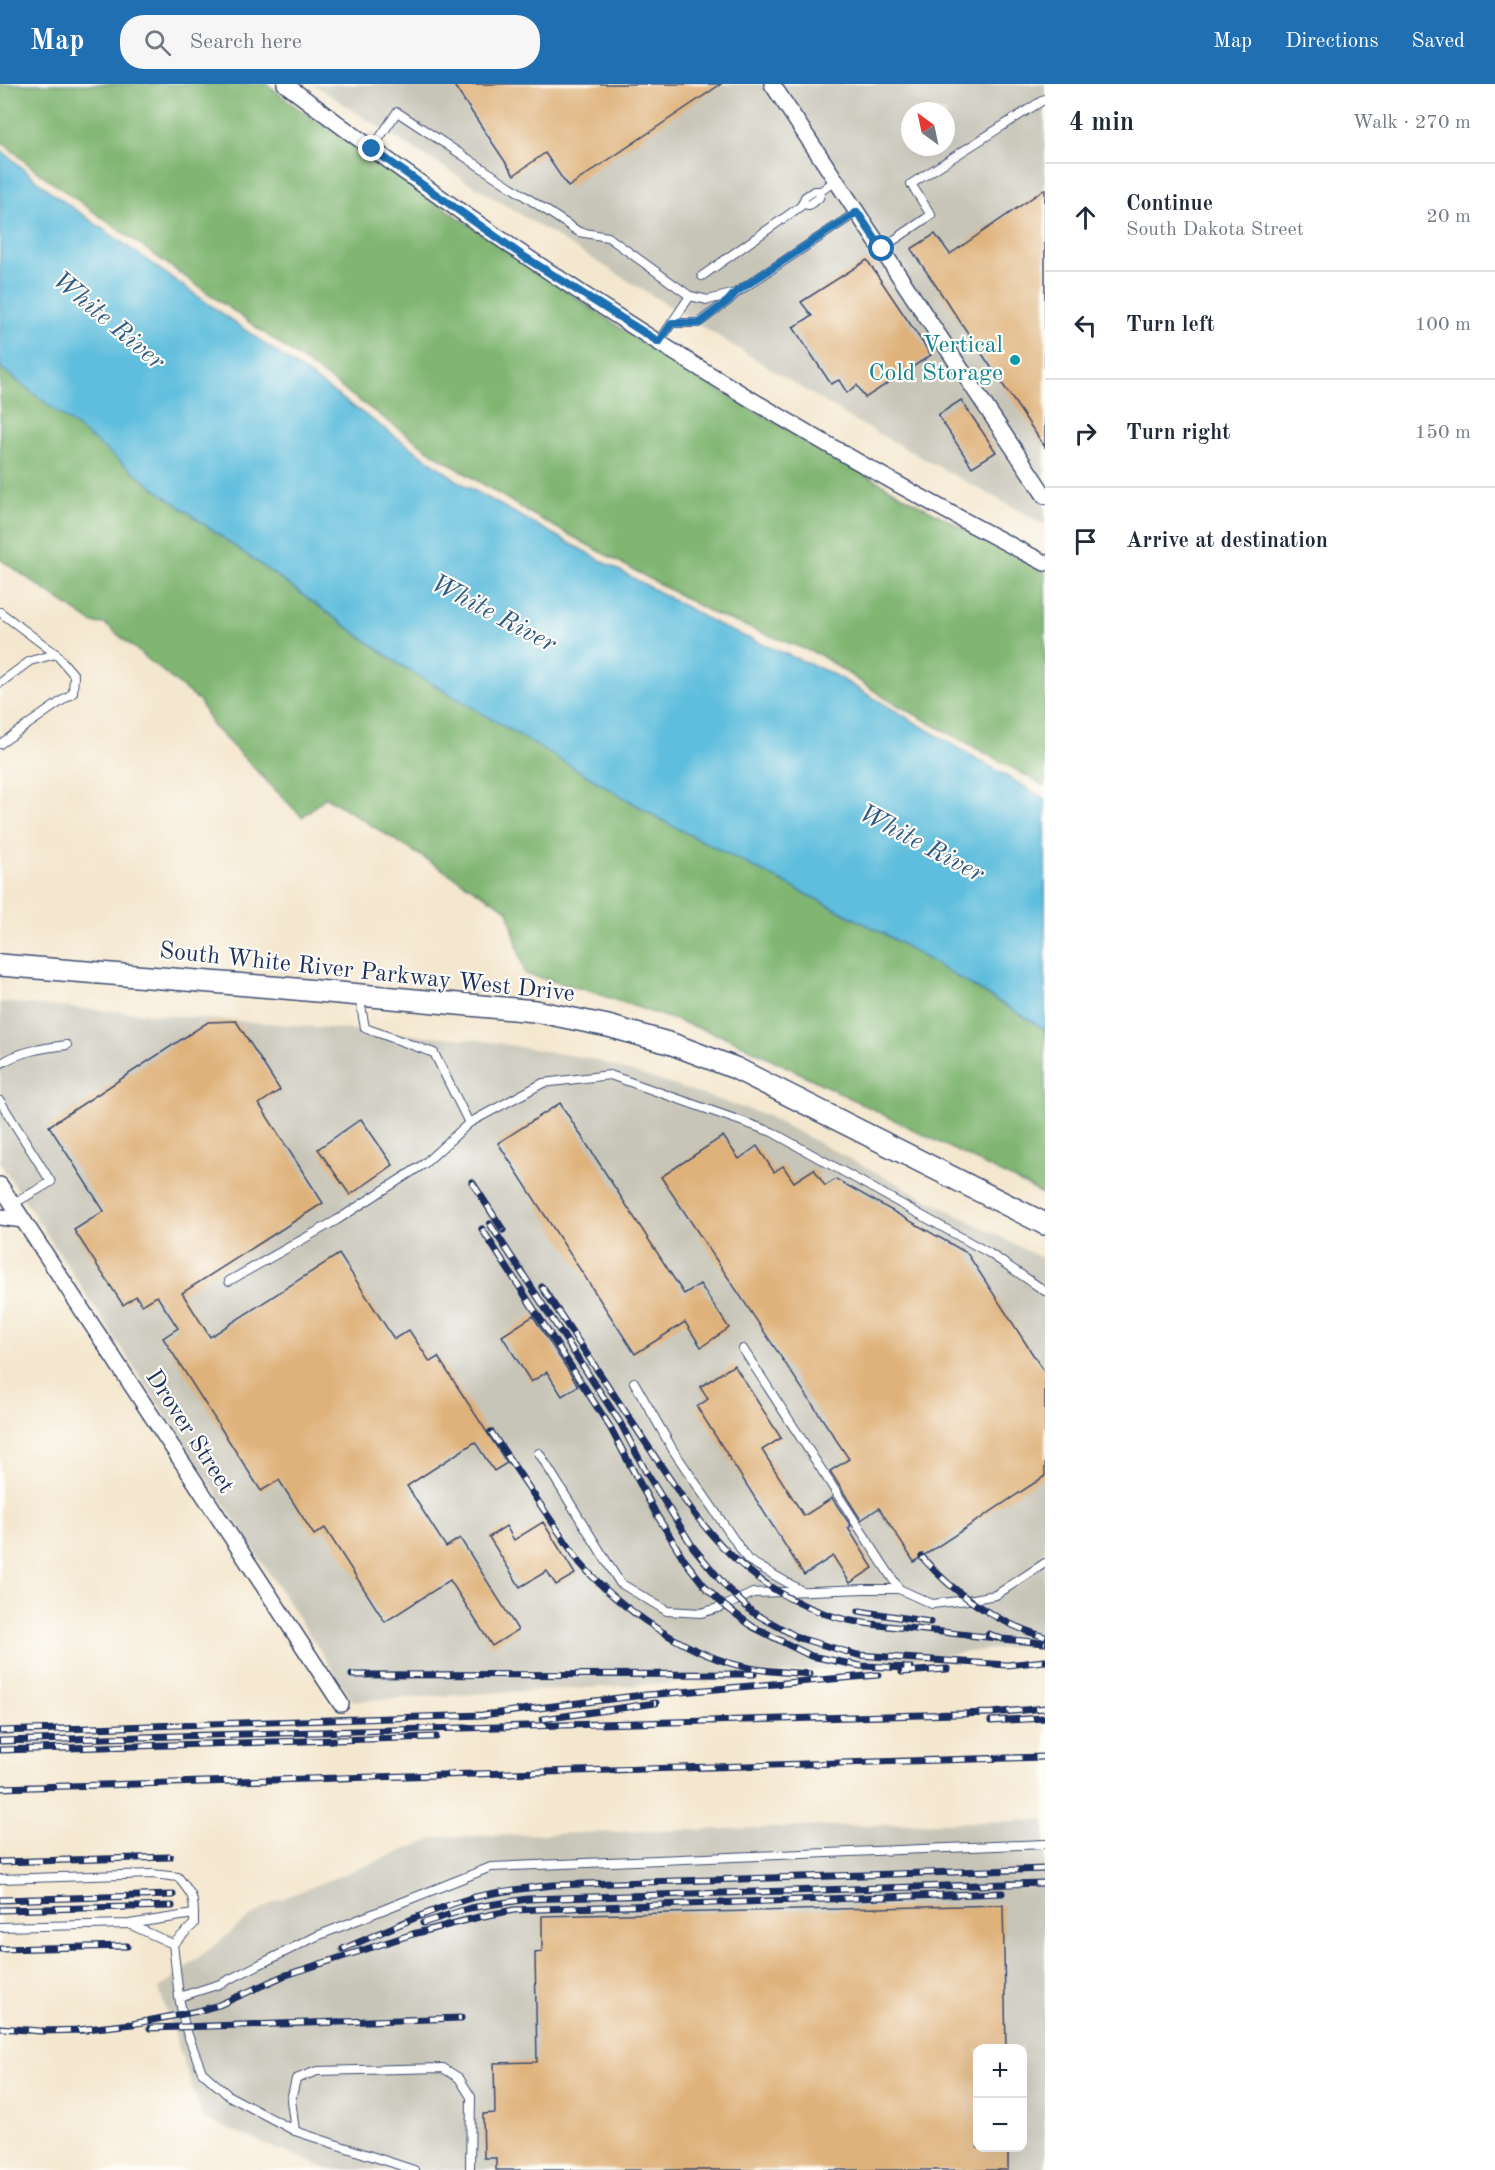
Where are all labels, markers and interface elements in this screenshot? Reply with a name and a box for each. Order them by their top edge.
search box [120,15,540,69]
icon: search [141,26,174,59]
text: Map [30,28,84,56]
text: Search here [189,31,302,53]
text: Map [1213,31,1252,52]
text: Directions [1285,31,1379,52]
text: Saved [1412,31,1465,52]
north arrow [901,102,955,156]
text: 4 min [1069,110,1134,136]
text: Walk · 270 m [1352,113,1471,133]
route end [358,135,384,161]
text: Continue [1126,193,1213,215]
icon: ahead [1069,201,1102,234]
text: 20 m [1426,207,1471,227]
text: South Dakota Street [1126,220,1304,240]
route start [868,235,894,261]
water label: White River [47,267,170,376]
icon: left [1069,309,1102,342]
text: Turn left [1126,314,1215,336]
text: 100 m [1415,315,1471,335]
place label: Vertical Cold Storage [868,334,1003,386]
marker: Vertical Cold Storage [1008,353,1022,367]
icon: right [1069,417,1102,450]
text: Turn right [1126,422,1230,444]
text: 150 m [1415,423,1471,443]
icon: arrive [1069,525,1102,558]
text: Arrive at destination [1126,530,1328,552]
water label: White River [426,570,561,658]
water label: White River [854,800,989,888]
street label: South White River Parkway West Drive [158,939,576,1007]
street label: Drover Street [140,1366,238,1498]
map controls [973,2044,1027,2152]
button: + [973,2044,1027,2098]
button: − [973,2098,1027,2152]

